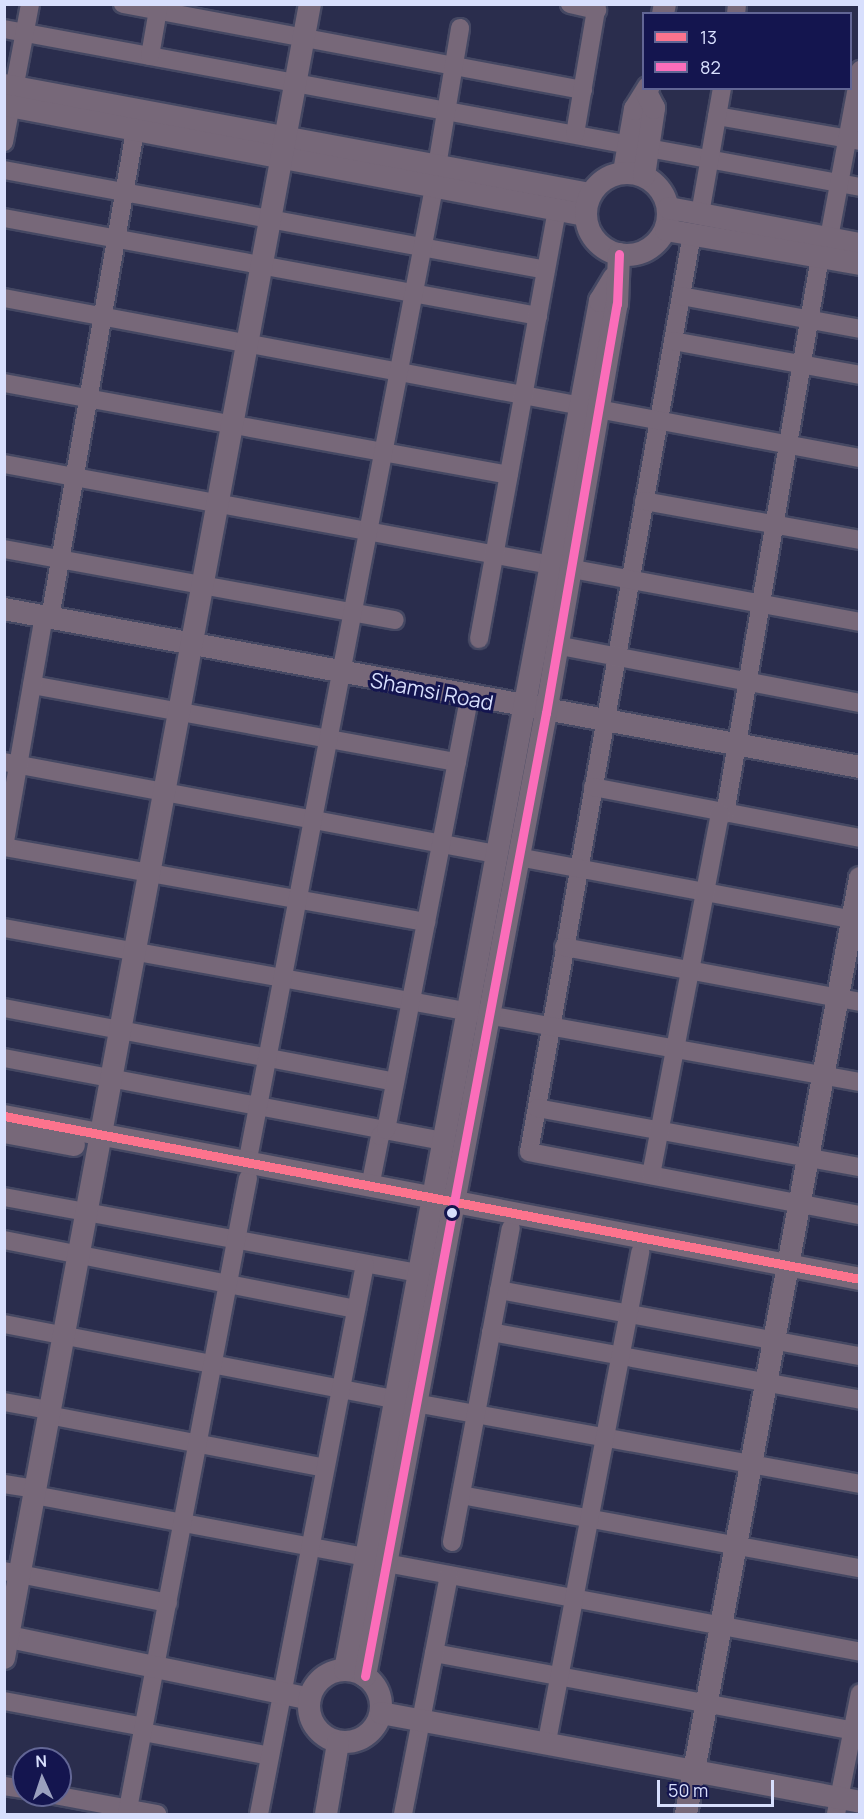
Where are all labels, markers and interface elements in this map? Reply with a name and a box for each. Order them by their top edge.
legend [642,12,852,90]
text: 13 [700,25,717,49]
text: 82 [700,55,721,79]
street label: Shamsi Road [368,667,496,715]
unlabelled marker [446,1207,458,1219]
north arrow [12,1747,72,1807]
text: N [35,1750,47,1772]
scale bar [660,1768,777,1806]
text: 50 m [668,1778,708,1802]

